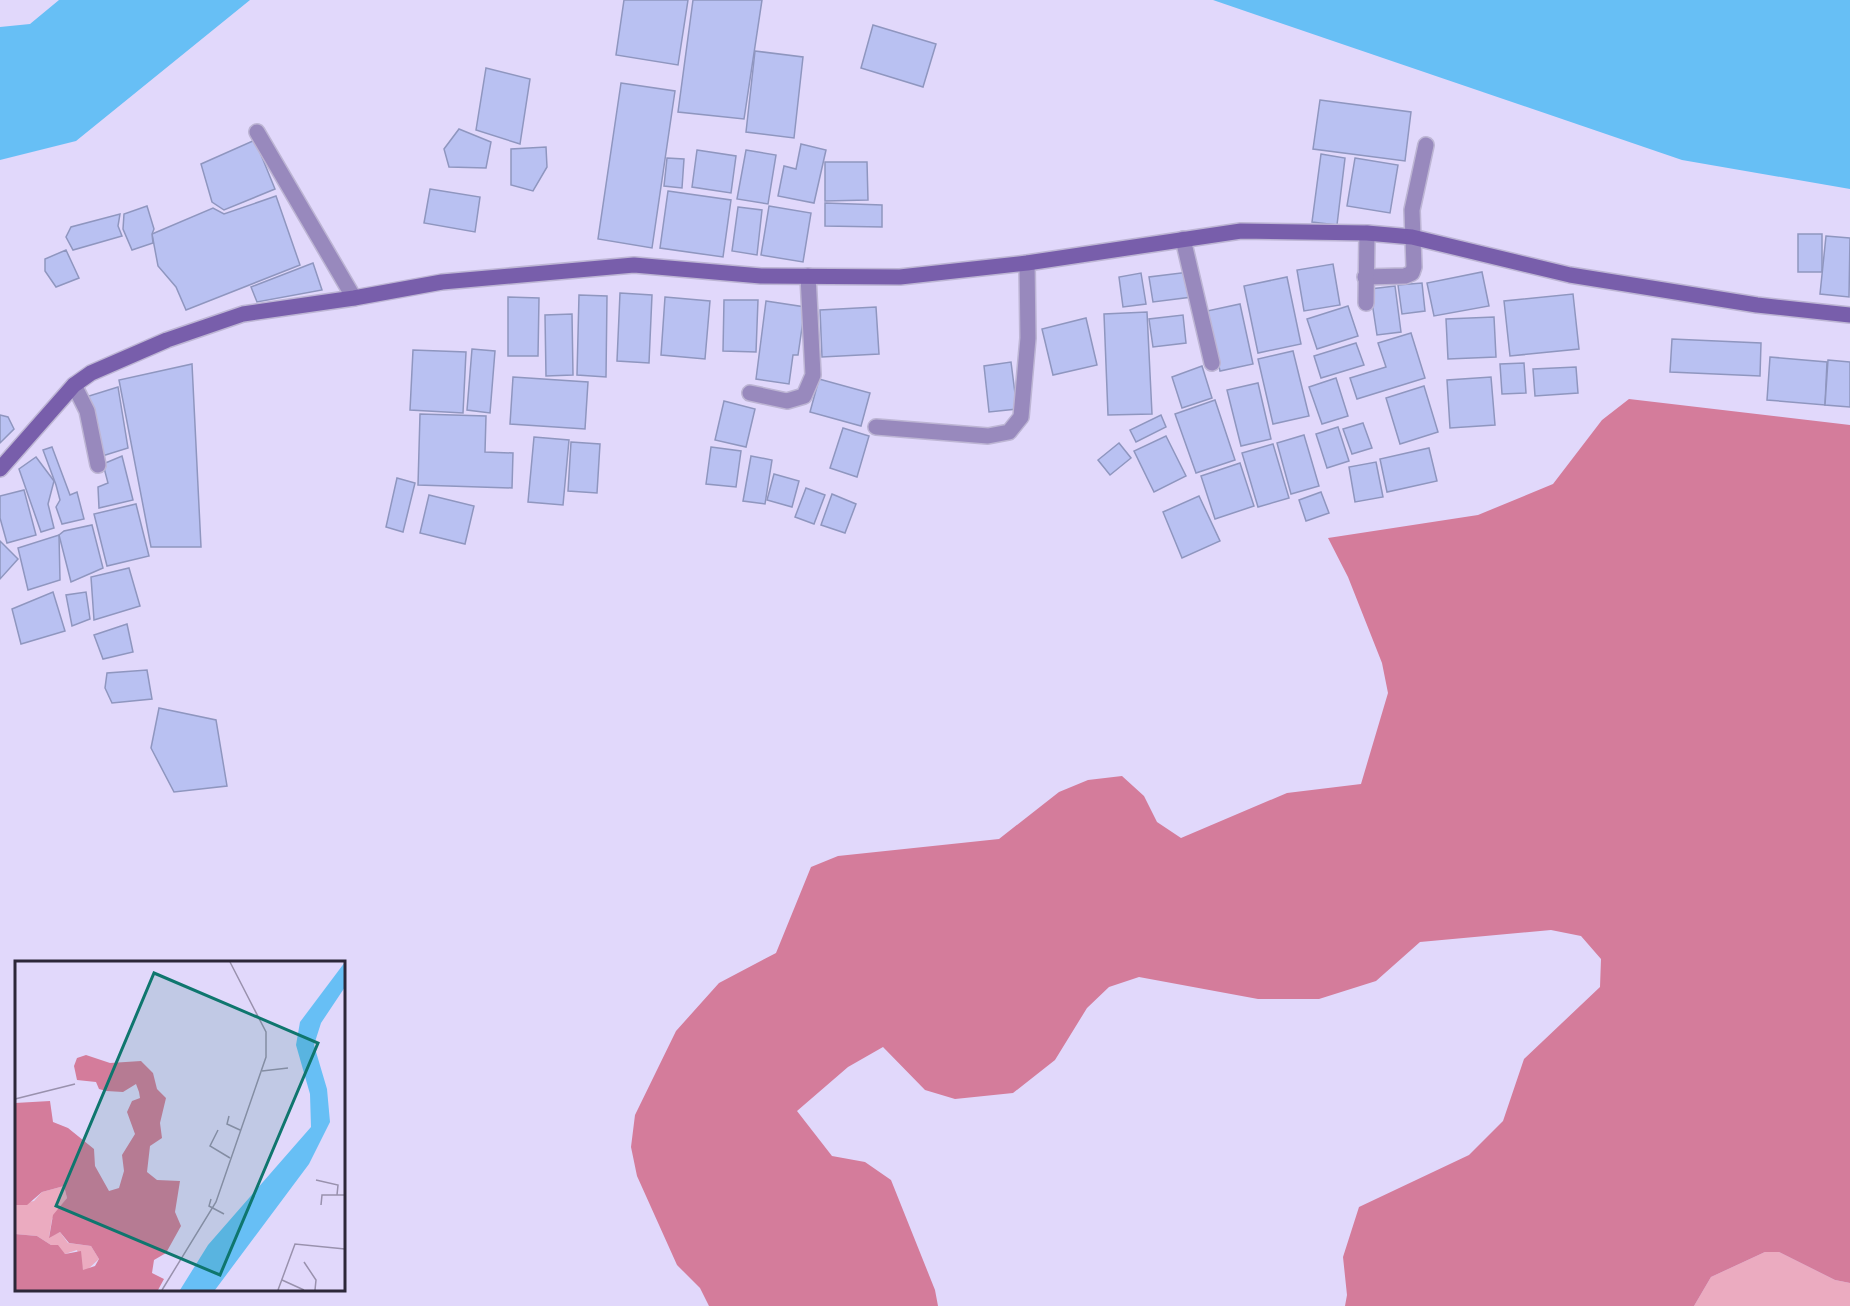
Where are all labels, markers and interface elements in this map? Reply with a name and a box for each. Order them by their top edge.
inset map [15,961,345,1291]

